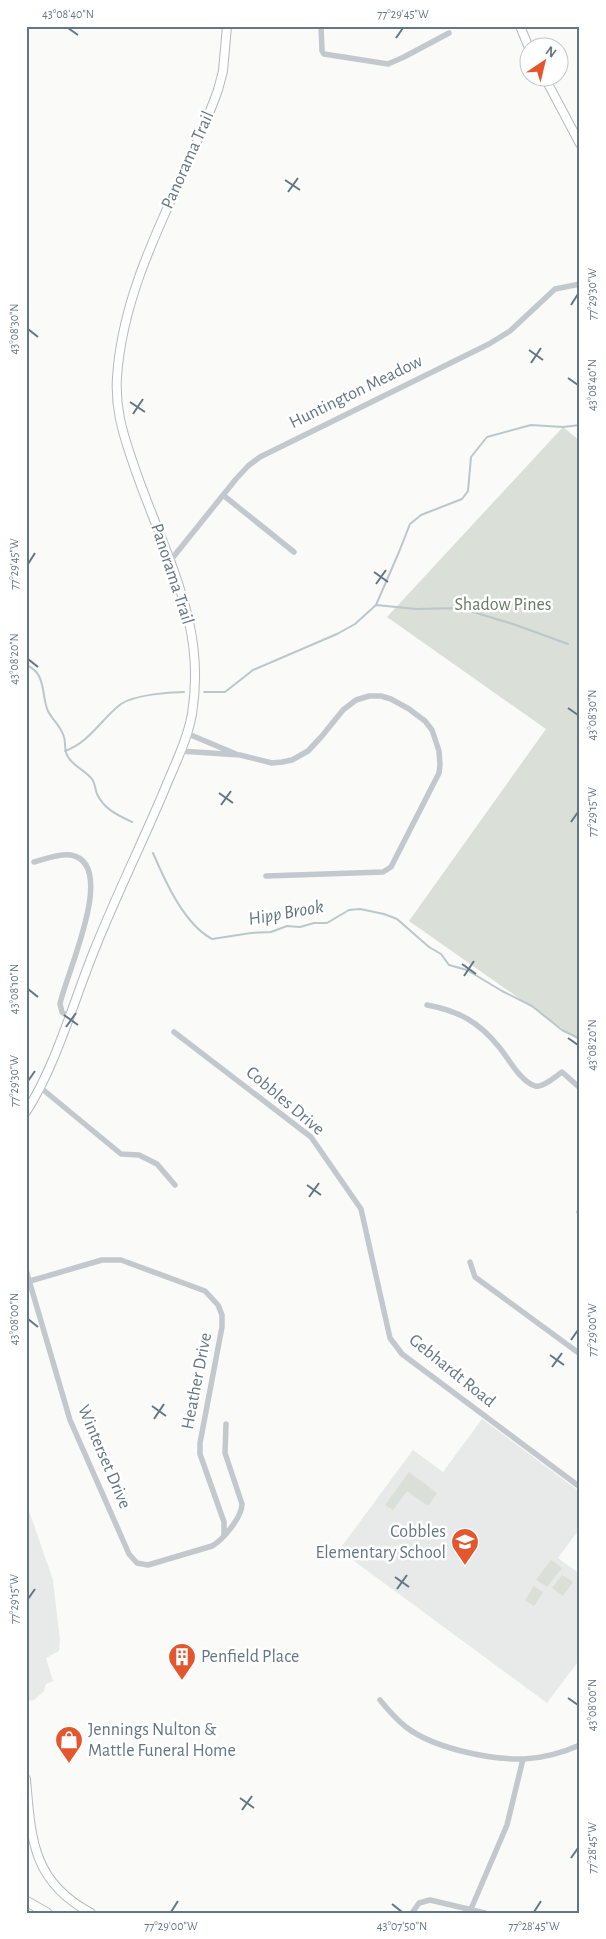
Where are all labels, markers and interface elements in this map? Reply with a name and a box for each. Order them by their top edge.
text: 43°08'40"N [42,8,94,20]
text: 77°29'45"W [377,8,429,20]
north arrow [518,38,568,88]
text: N [543,44,559,61]
street label: Panorama Trail [158,108,218,212]
text: 77°29'30"W [586,268,598,320]
text: 43°08'30"N [8,303,20,355]
street label: Huntington Meadow [287,352,425,432]
text: 43°08'40"N [586,359,598,411]
street label: Panorama Trail [147,521,197,627]
text: 77°29'45"W [8,538,20,590]
park label: Shadow Pines [455,596,551,614]
text: 43°08'20"N [8,633,20,685]
text: 43°08'30"N [586,689,598,741]
text: 77°29'15"W [586,787,598,837]
water label: Hipp Brook [247,897,325,929]
text: 43°08'10"N [8,964,20,1014]
text: 43°08'20"N [586,1019,598,1071]
text: 77°29'30"W [8,1055,20,1107]
street label: Cobbles Drive [242,1063,328,1139]
text: 43°08'00"N [8,1293,20,1345]
text: 77°29'00"W [586,1303,598,1357]
street label: Heather Drive [179,1331,215,1431]
street label: Gebhardt Road [405,1331,499,1411]
street label: Winterset Drive [74,1403,134,1511]
place label: Cobbles Elementary School [316,1523,446,1562]
school or university icon: Cobbles Elementary School [450,1527,480,1566]
text: 77°29'15"W [8,1574,20,1624]
building icon: Penfield Place [167,1642,197,1681]
place label: Penfield Place [201,1648,299,1666]
text: 43°08'00"N [586,1679,598,1731]
place label: Jennings Nulton & Mattle Funeral Home [88,1721,236,1760]
shop icon: Jennings Nulton & Mattle Funeral Home [54,1725,84,1764]
text: 77°28'45"W [586,1822,598,1874]
text: 77°29'00"W [144,1920,198,1932]
text: 43°07'50"N [377,1920,427,1932]
text: 77°28'45"W [508,1920,560,1932]

